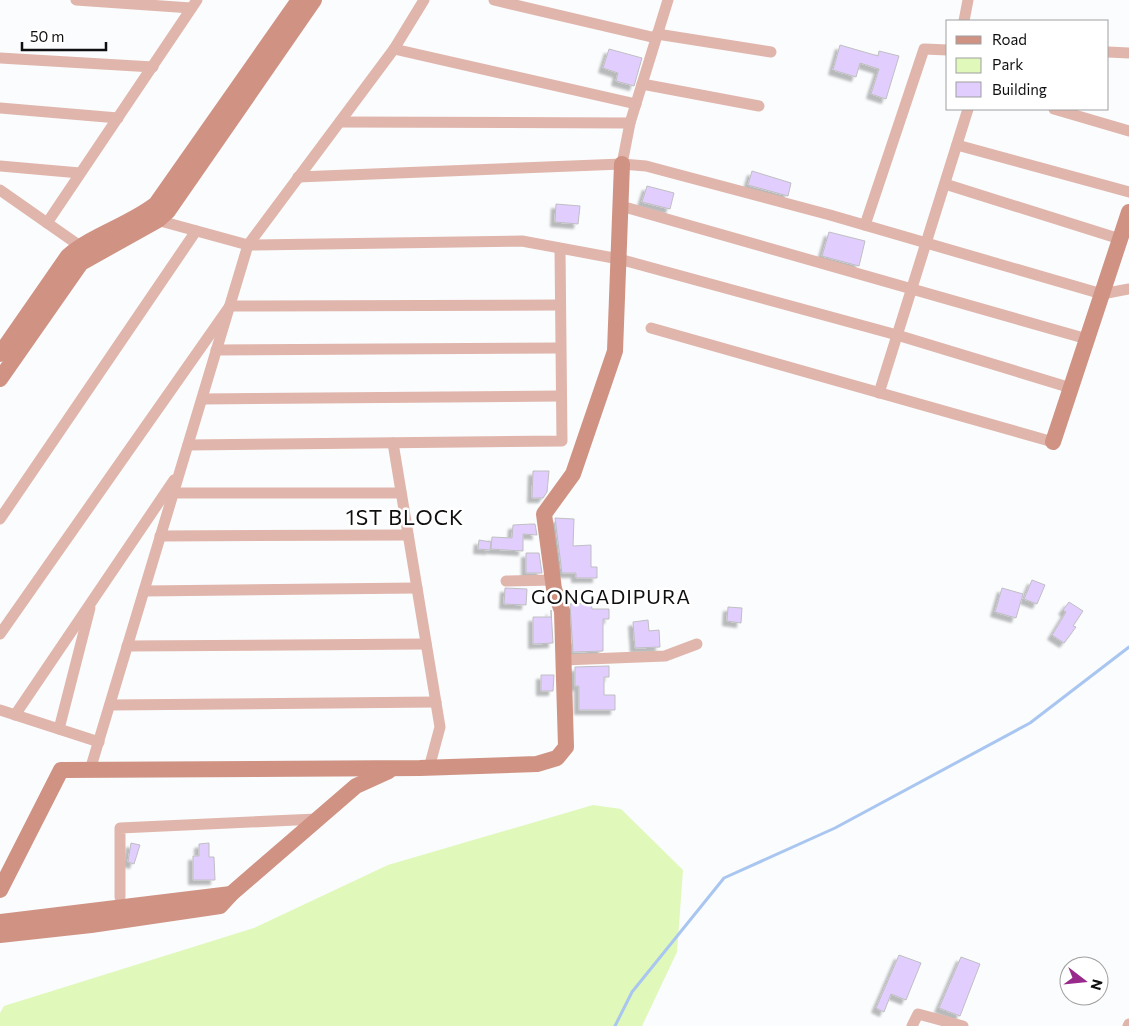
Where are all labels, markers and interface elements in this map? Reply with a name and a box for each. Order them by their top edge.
scale bar [22,20,106,52]
legend [946,20,1109,110]
text: 50 m [30,27,64,45]
text: Road [992,30,1027,48]
text: Park [992,55,1023,73]
text: Building [992,80,1047,98]
district label: 1ST BLOCK [346,504,464,529]
district label: GONGADIPURA [531,584,691,608]
north arrow [1059,956,1109,1006]
text: N [1087,977,1107,992]

